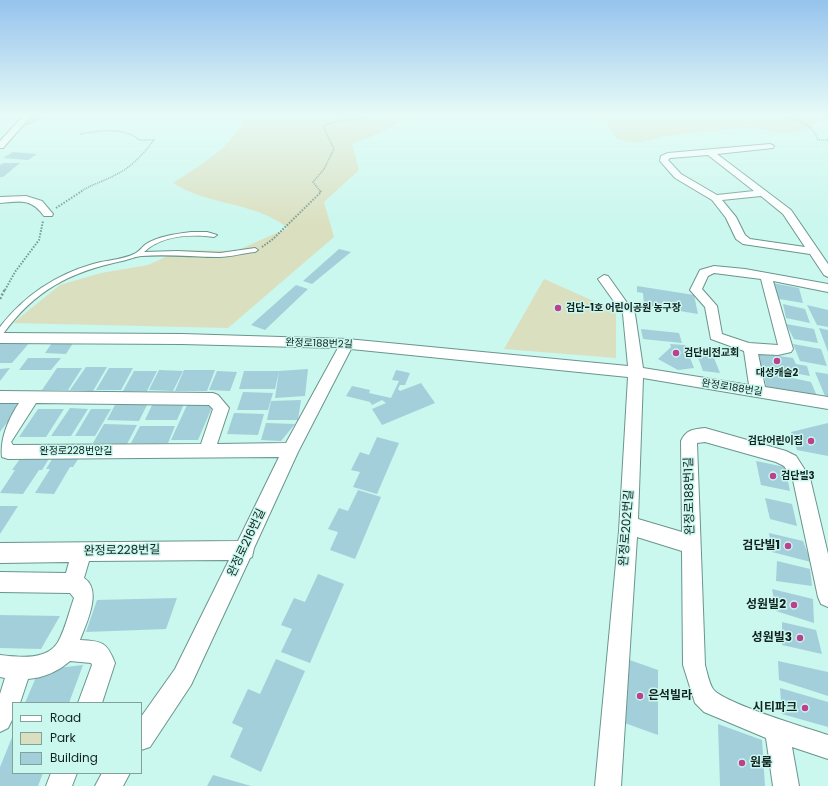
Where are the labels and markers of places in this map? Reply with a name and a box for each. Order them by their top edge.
place label: 검단-1호 어린이공원 농구장 [566,302,681,314]
marker: 검단-1호 어린이공원 농구장 [553,303,563,313]
place label: 검단비전교회 [684,347,739,359]
marker: 검단비전교회 [671,348,681,358]
marker: 대성캐슬2 [772,356,782,366]
place label: 대성캐슬2 [756,367,798,379]
place label: 검단어린이집 [748,435,803,447]
marker: 검단어린이집 [806,436,816,446]
place label: 검단빌3 [781,470,815,482]
marker: 검단빌3 [768,471,778,481]
place label: 검단빌1 [742,539,780,553]
marker: 검단빌1 [783,541,793,551]
place label: 성원빌2 [746,598,786,612]
marker: 성원빌2 [789,600,799,610]
place label: 성원빌3 [752,631,792,645]
marker: 성원빌3 [795,633,805,643]
place label: 은석빌라 [648,689,692,703]
marker: 은석빌라 [635,691,645,701]
place label: 시티파크 [753,701,797,715]
marker: 시티파크 [800,703,810,713]
place label: 원룸 [750,756,772,770]
marker: 원룸 [737,758,747,768]

